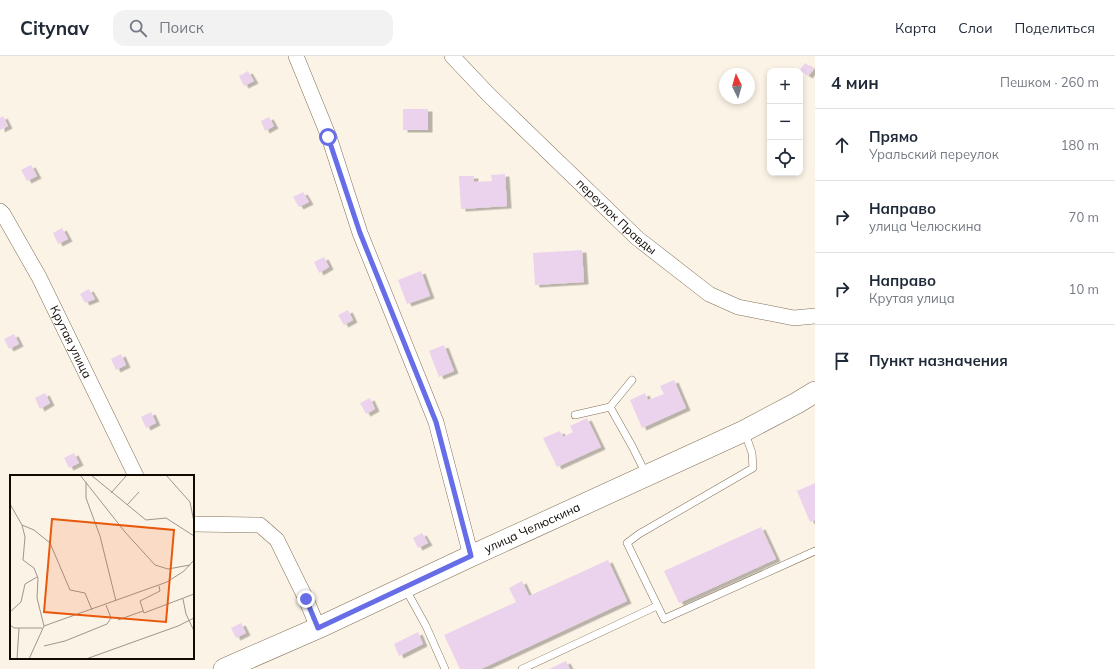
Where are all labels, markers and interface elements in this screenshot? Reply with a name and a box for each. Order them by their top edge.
search box [113,10,393,46]
text: Citynav [20,16,89,40]
icon: search [127,17,149,39]
text: Поиск [159,18,204,37]
text: Карта [895,19,936,37]
text: Слои [958,19,993,37]
text: Поделиться [1015,19,1095,37]
north arrow [719,68,755,104]
map controls [767,68,803,176]
button: + [767,68,803,104]
text: 4 мин [831,72,879,93]
text: Пешком · 260 m [1000,74,1099,90]
button: − [767,104,803,140]
text: Прямо [869,127,918,146]
route start [319,128,337,146]
icon: ahead [831,134,853,156]
text: 180 m [1061,137,1099,153]
button: locate [767,140,803,176]
text: Уральский переулок [869,146,999,162]
street label: переулок Правды [573,175,660,257]
text: Направо [869,199,936,218]
icon: right [831,206,853,228]
text: 70 m [1069,209,1099,225]
text: улица Челюскина [869,218,981,234]
text: Направо [869,271,936,290]
icon: right [831,278,853,300]
text: 10 m [1069,281,1099,297]
text: Крутая улица [869,290,955,306]
street label: Крутая улица [47,303,95,381]
icon: arrive [831,350,853,372]
text: Пункт назначения [869,351,1008,370]
inset map [10,475,194,659]
street label: улица Челюскина [482,499,582,556]
route end [297,590,315,608]

